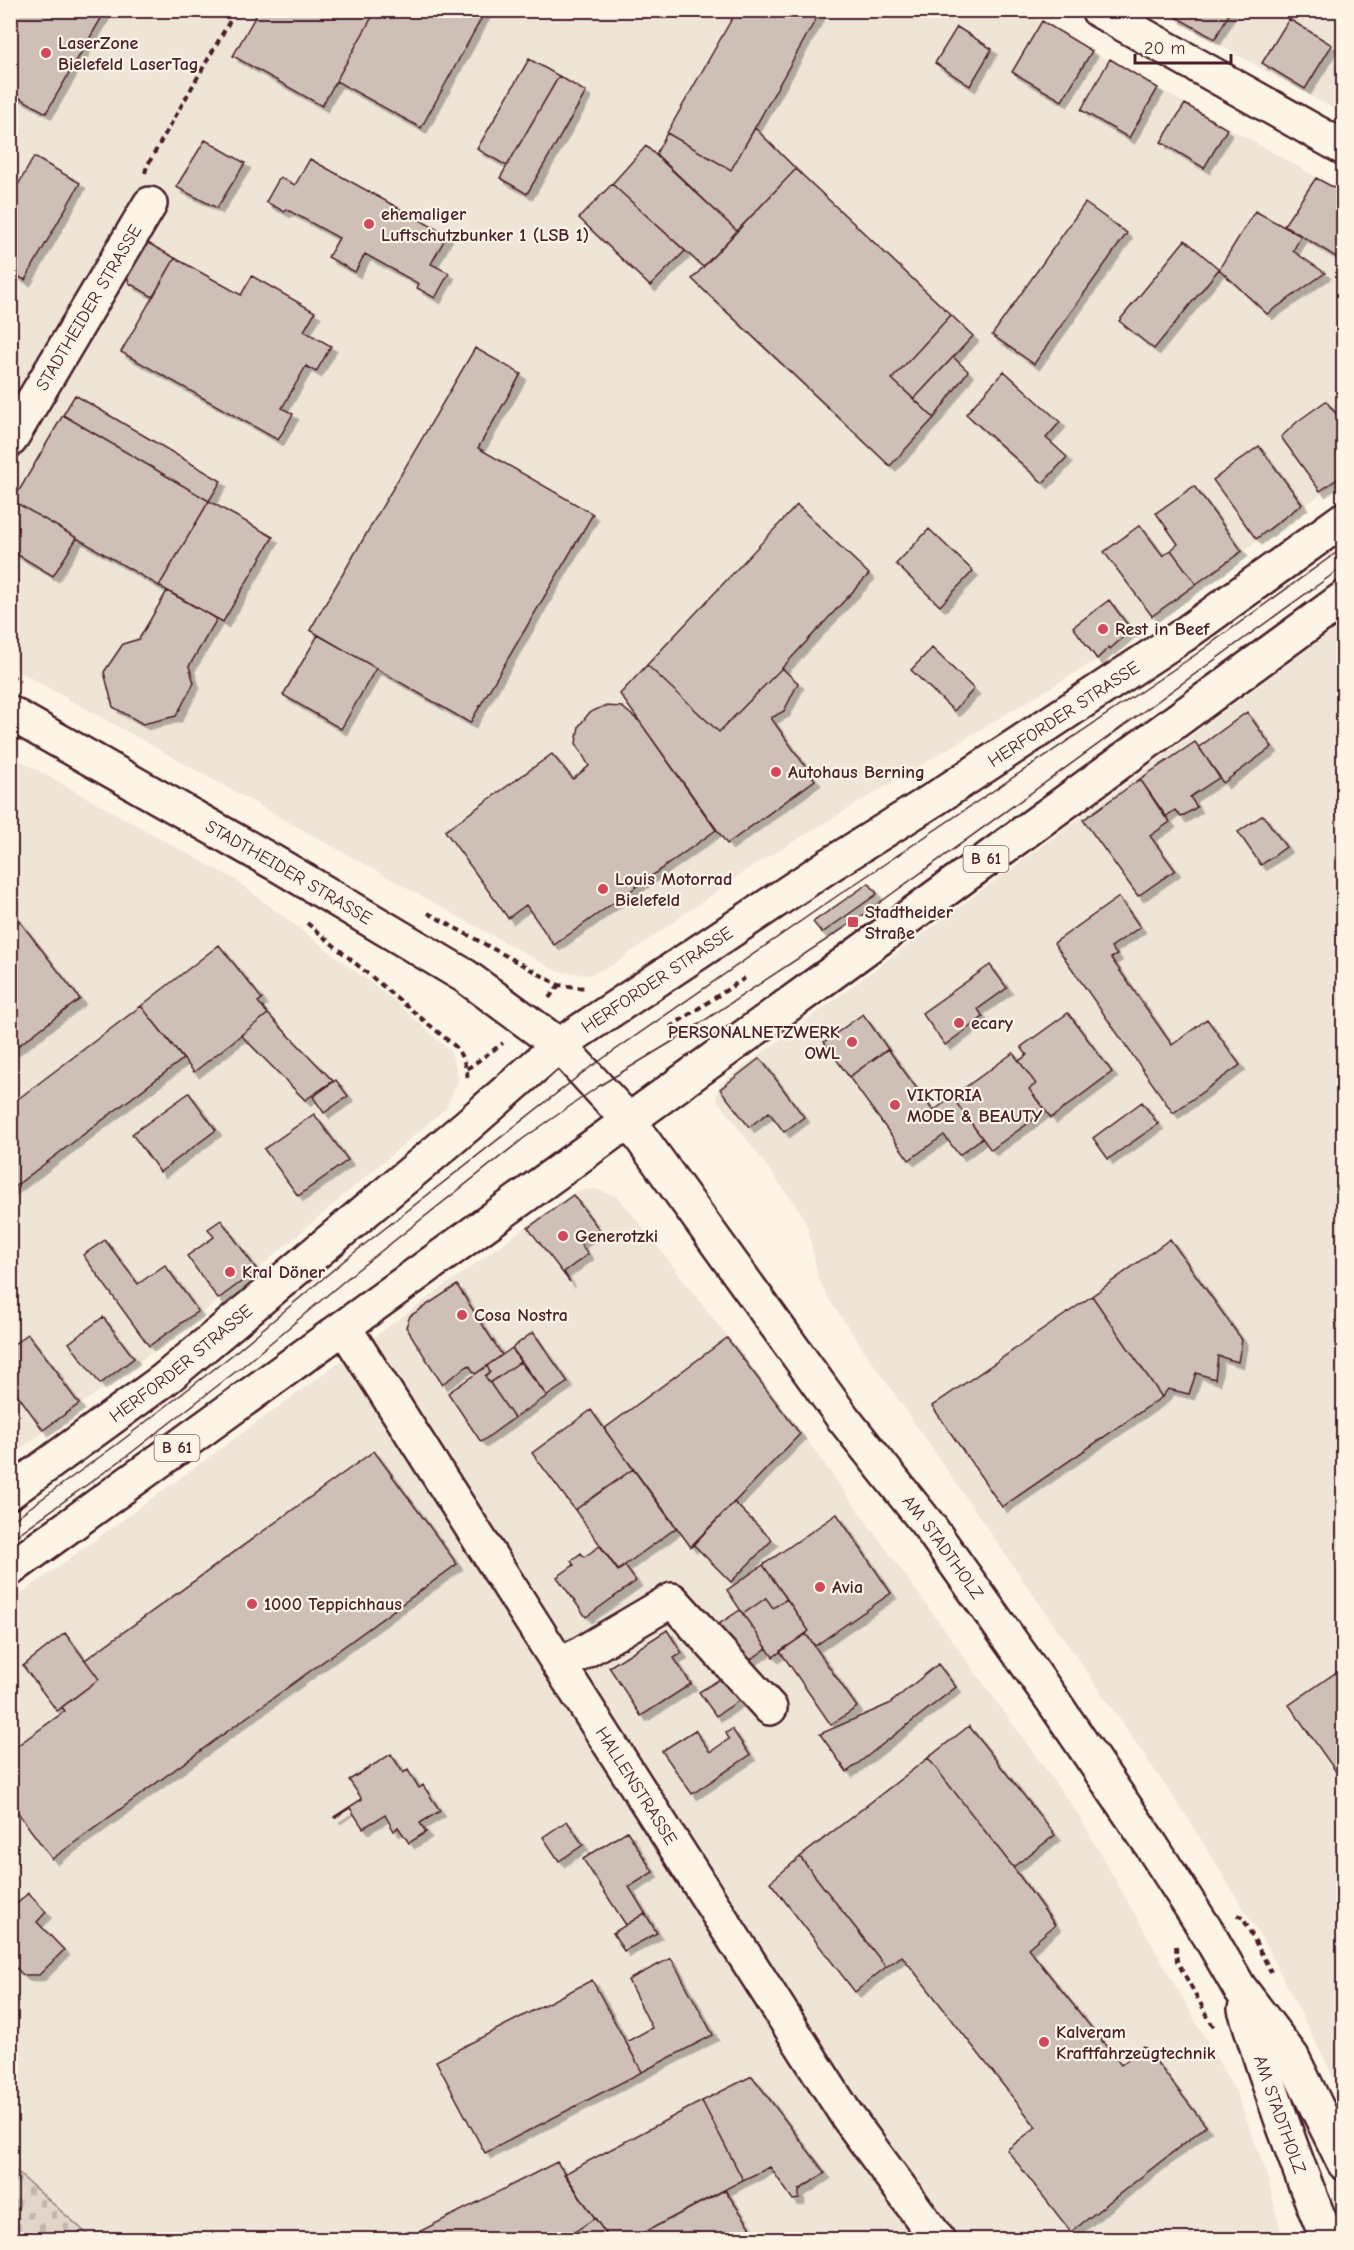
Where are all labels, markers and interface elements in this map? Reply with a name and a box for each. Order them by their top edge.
scale bar [1135,27,1231,65]
place label: LaserZone Bielefeld LaserTag [58,33,199,75]
text: 20 m [1144,38,1185,59]
marker: LaserZone Bielefeld LaserTag [39,46,53,60]
place label: ehemaliger Luftschutzbunker 1 (LSB 1) [381,204,589,246]
marker: ehemaliger Luftschutzbunker 1 (LSB 1) [362,217,376,231]
street label: STADTHEIDER STRASSE [31,221,146,394]
place label: Rest in Beef [1115,619,1211,640]
marker: Rest in Beef [1096,622,1110,636]
street label: HERFORDER STRASSE [984,656,1144,771]
place label: Autohaus Berning [788,762,925,783]
marker: Autohaus Berning [769,765,783,779]
street label: STADTHEIDER STRASSE [202,815,376,929]
road number: B 61 [964,846,1008,872]
place label: Louis Motorrad Bielefeld [615,869,732,911]
marker: Louis Motorrad Bielefeld [596,882,610,896]
place label: Stadtheider Straße [865,902,954,944]
marker: Stadtheider Straße [846,915,860,929]
street label: HERFORDER STRASSE [577,922,737,1038]
place label: ecary [971,1013,1014,1034]
marker: ecary [952,1016,966,1030]
place label: PERSONALNETZWERK OWL [668,1022,840,1064]
marker: PERSONALNETZWERK OWL [845,1035,859,1049]
place label: VIKTORIA MODE & BEAUTY [907,1085,1043,1127]
marker: VIKTORIA MODE & BEAUTY [888,1098,902,1112]
place label: Generotzki [575,1226,658,1247]
marker: Generotzki [556,1229,570,1243]
place label: Kral Döner [242,1262,326,1283]
marker: Kral Döner [223,1265,237,1279]
street label: HERFORDER STRASSE [105,1300,257,1427]
place label: Cosa Nostra [474,1305,568,1326]
marker: Cosa Nostra [455,1308,469,1322]
road number: B 61 [154,1435,200,1461]
street label: AM STADTHOLZ [898,1491,988,1604]
place label: Avia [832,1577,863,1598]
marker: Avia [813,1580,827,1594]
place label: 1000 Teppichhaus [264,1594,402,1615]
marker: 1000 Teppichhaus [245,1597,259,1611]
street label: HALLENSTRASSE [591,1723,682,1849]
place label: Kalveram Kraftfahrzeugtechnik [1056,2022,1216,2064]
marker: Kalveram Kraftfahrzeugtechnik [1037,2035,1051,2049]
street label: AM STADTHOLZ [1250,2053,1311,2177]

